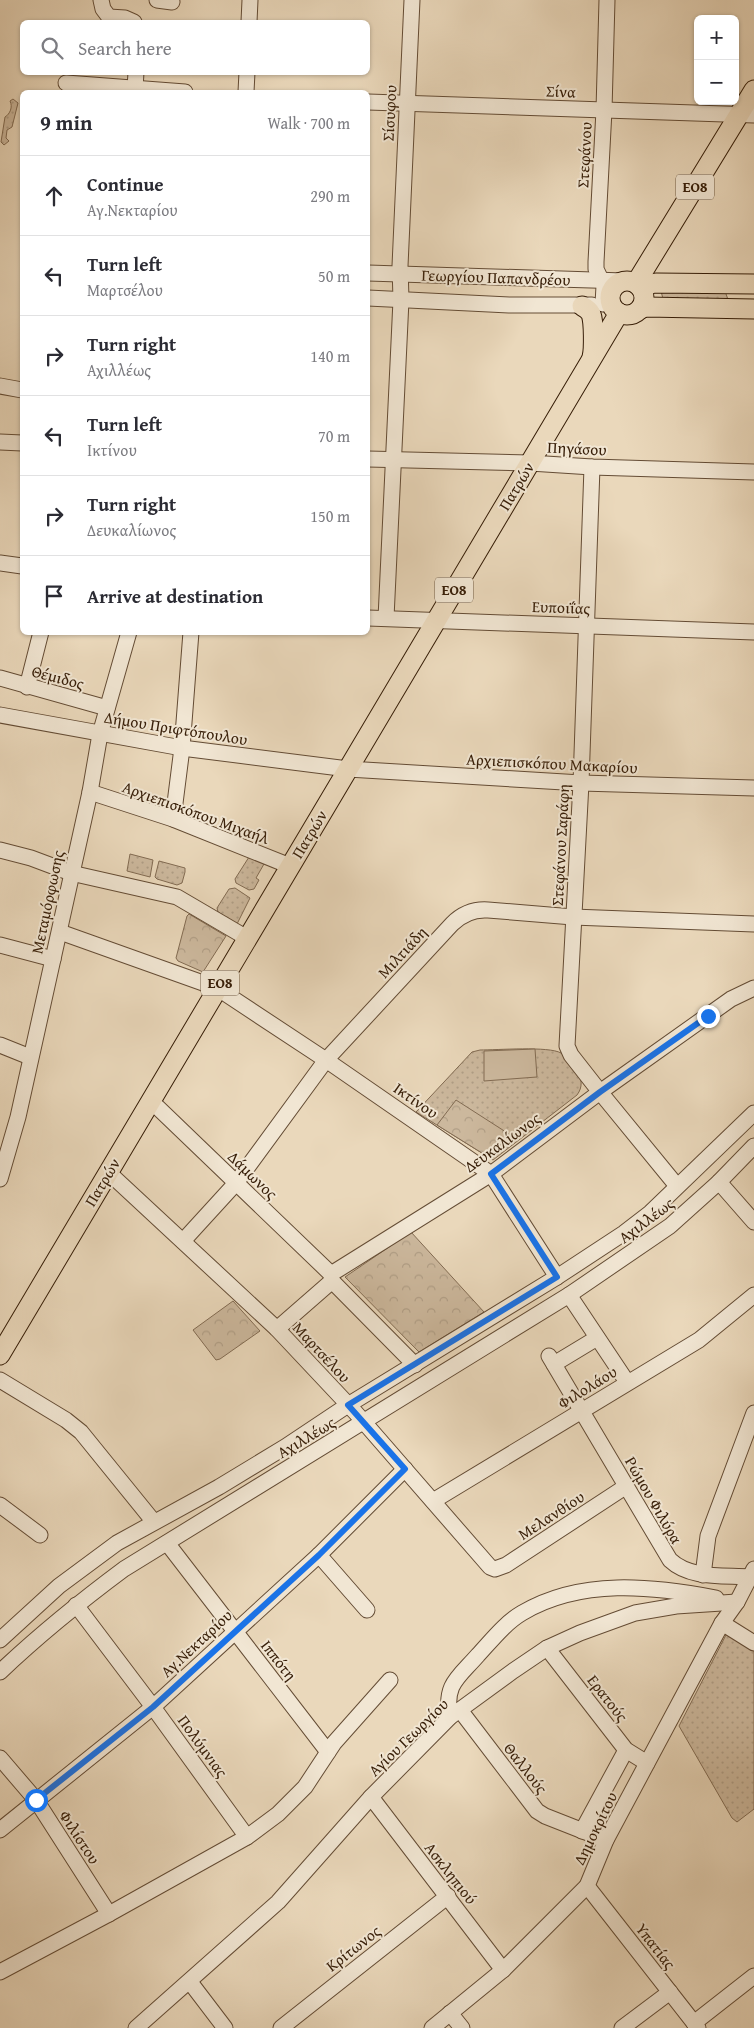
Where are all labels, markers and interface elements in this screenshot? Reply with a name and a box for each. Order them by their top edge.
map controls [694,15,739,105]
button: + [694,15,739,60]
search box [20,20,370,75]
icon: search [38,34,66,62]
text: Search here [78,34,172,62]
button: − [694,60,739,105]
street label: Σίνα [546,78,577,104]
street label: Σίσυφου [376,84,402,142]
text: 9 min [40,107,92,138]
text: Walk · 700 m [267,111,350,135]
street label: Στεφάνου [570,121,598,189]
text: Continue [87,170,164,198]
road number: ΕΟ8 [676,174,714,200]
icon: ahead [40,182,68,210]
text: 290 m [310,184,350,208]
text: Αγ.Νεκταρίου [87,198,178,222]
text: Turn left [87,250,162,278]
icon: left [40,262,68,290]
street label: Γεωργίου Παπανδρέου [421,262,571,292]
text: 50 m [318,264,350,288]
text: Μαρτσέλου [87,278,163,302]
text: Turn right [87,330,176,358]
icon: right [40,342,68,370]
text: 140 m [310,344,350,368]
text: Αχιλλέως [87,358,151,382]
text: Turn left [87,410,162,438]
icon: left [40,422,68,450]
text: 70 m [318,424,350,448]
street label: Πηγάσου [547,434,607,462]
text: Ικτίνου [87,438,137,462]
street label: Πατρών [492,457,540,515]
text: Turn right [87,490,176,518]
icon: right [40,502,68,530]
text: 150 m [310,504,350,528]
text: Δευκαλίωνος [87,518,176,542]
road number: ΕΟ8 [435,578,473,602]
icon: arrive [40,582,68,610]
text: Arrive at destination [87,582,263,610]
street label: Ευποιΐας [531,594,591,620]
street label: Θέμιδος [29,658,87,696]
street label: Δήμου Πριφτόπουλου [103,705,249,751]
street label: Αρχιεπισκόπου Μακαρίου [466,747,638,779]
street label: Αρχιεπισκόπου Μιχαήλ [119,774,273,850]
street label: Στεφάνου Σαράφη [545,783,575,907]
street label: Πατρών [285,805,333,863]
street label: Μεταμόρφωσης [24,848,70,956]
street label: Μιλτιάδη [372,921,432,983]
road number: ΕΟ8 [201,970,239,996]
route end [697,1005,720,1028]
street label: Ικτίνου [389,1076,443,1124]
street label: Δευκαλίωνος [459,1106,545,1178]
street label: Δάμωνος [223,1145,283,1205]
street label: Πατρών [78,1153,126,1211]
street label: Αχιλλέως [613,1191,679,1249]
street label: Μαρτσέλου [287,1316,357,1388]
street label: Φιλολάου [553,1359,621,1415]
street label: Αχιλλέως [272,1410,340,1464]
street label: Ρώμου Φιλύρα [619,1452,689,1549]
street label: Μελανθίου [513,1484,589,1546]
street label: Αγ.Νεκταρίου [155,1603,237,1683]
street label: Ιππότη [255,1634,303,1686]
street label: Ερατούς [582,1669,634,1727]
street label: Αγίου Γεωργίου [362,1692,454,1782]
street label: Πολύμνιας [172,1710,234,1782]
street label: Θαλλούς [498,1737,554,1799]
street label: Δημοκρίτου [567,1787,623,1869]
route start [25,1789,48,1812]
street label: Φιλίστου [54,1805,106,1869]
street label: Ασκληπιού [419,1837,483,1909]
street label: Υπατίας [630,1917,682,1975]
street label: Κρίτωνος [321,1919,386,1977]

